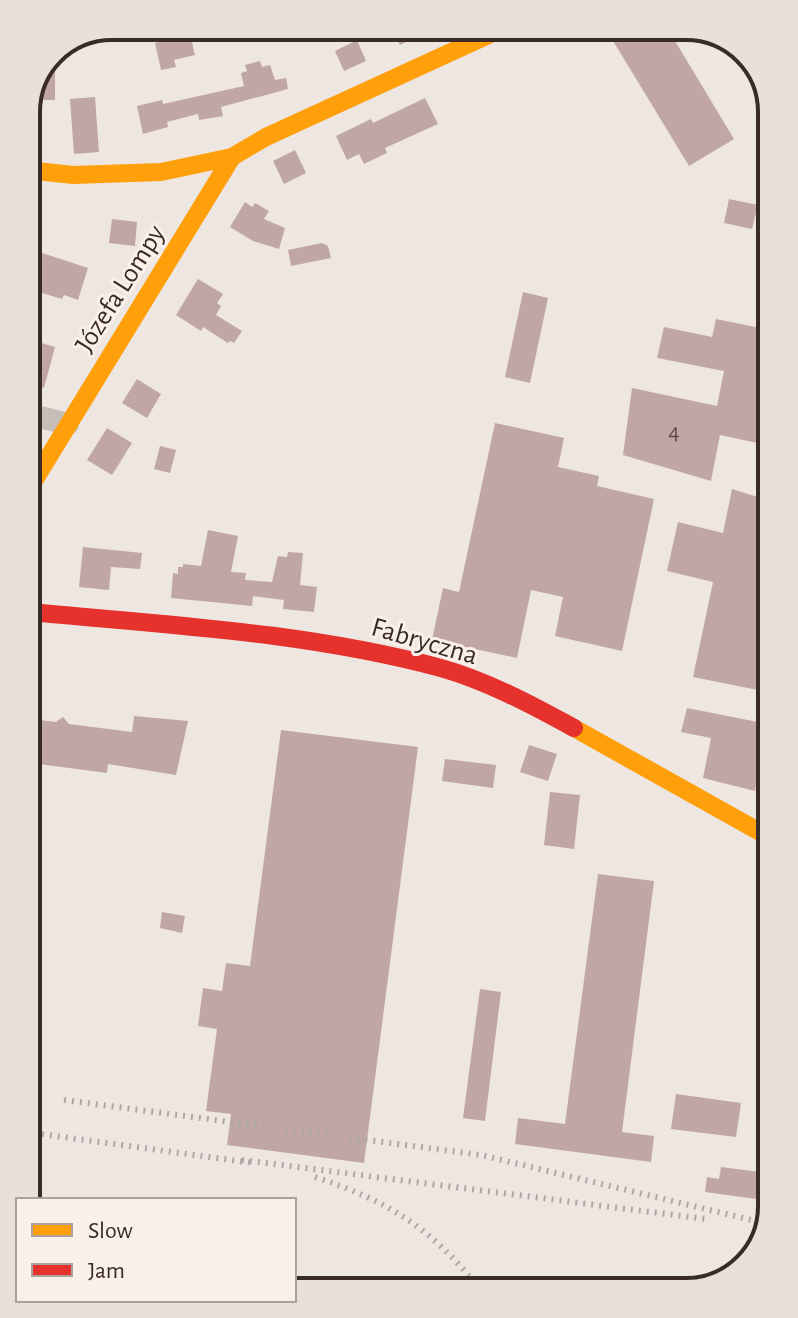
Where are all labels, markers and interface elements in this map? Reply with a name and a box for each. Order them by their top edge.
street label: Józefa Lompy [71,220,171,358]
house number: 4 [668,420,680,444]
street label: Fabryczna [368,613,481,670]
legend [16,1198,296,1302]
text: Slow [88,1219,133,1243]
text: Jam [88,1259,125,1283]

